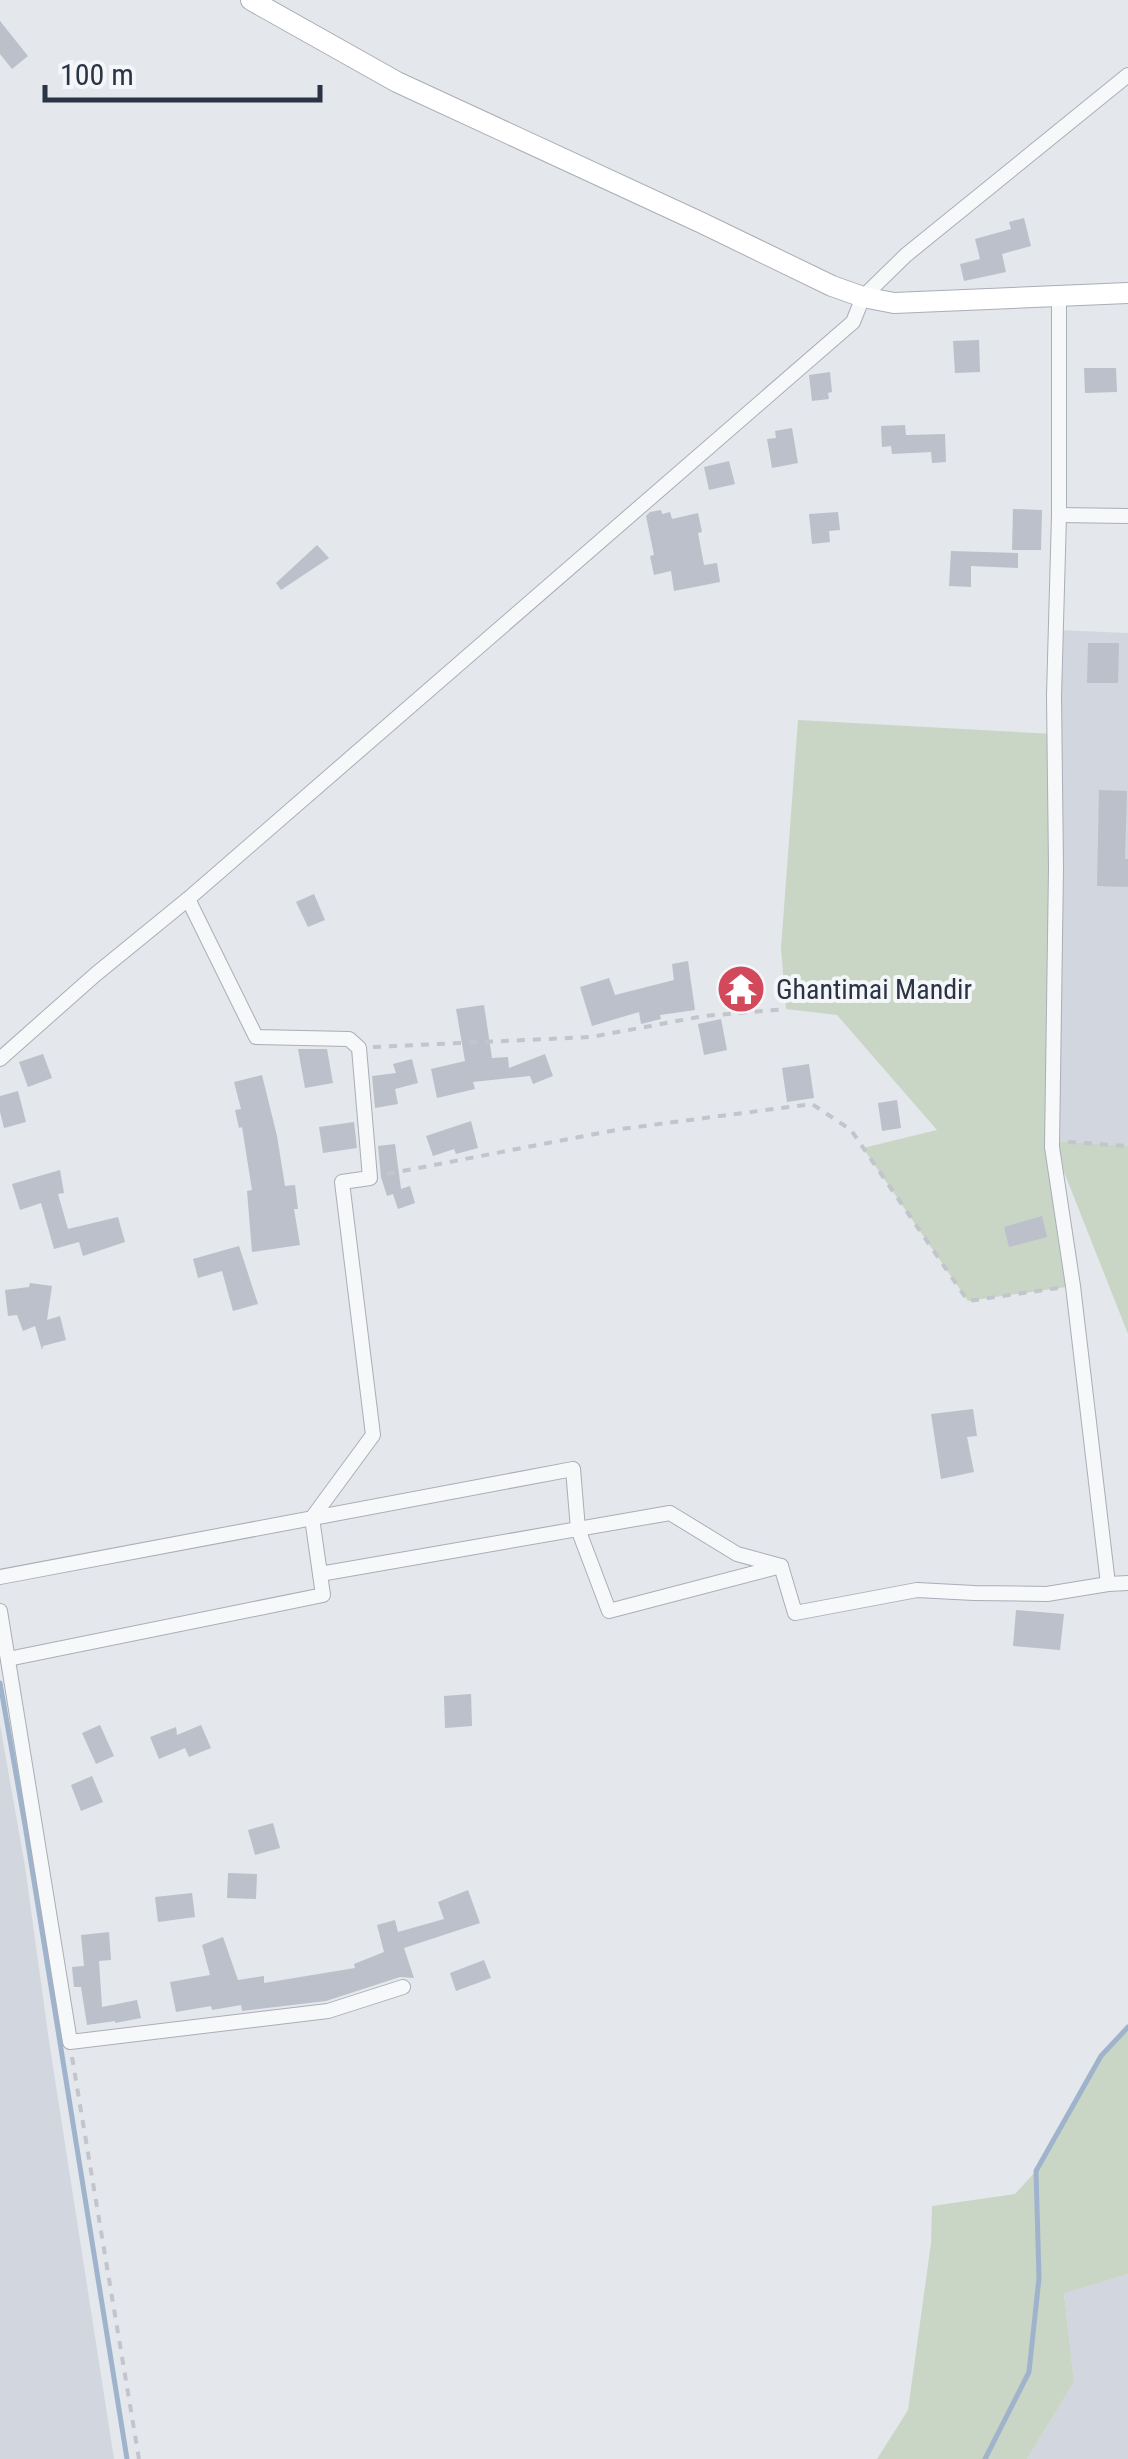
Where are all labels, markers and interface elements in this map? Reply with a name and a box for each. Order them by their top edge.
scale bar [45,40,320,102]
text: 100 m [60,57,134,92]
temple icon: Ghantimai Mandir [715,963,767,1015]
place label: Ghantimai Mandir [776,973,972,1006]

